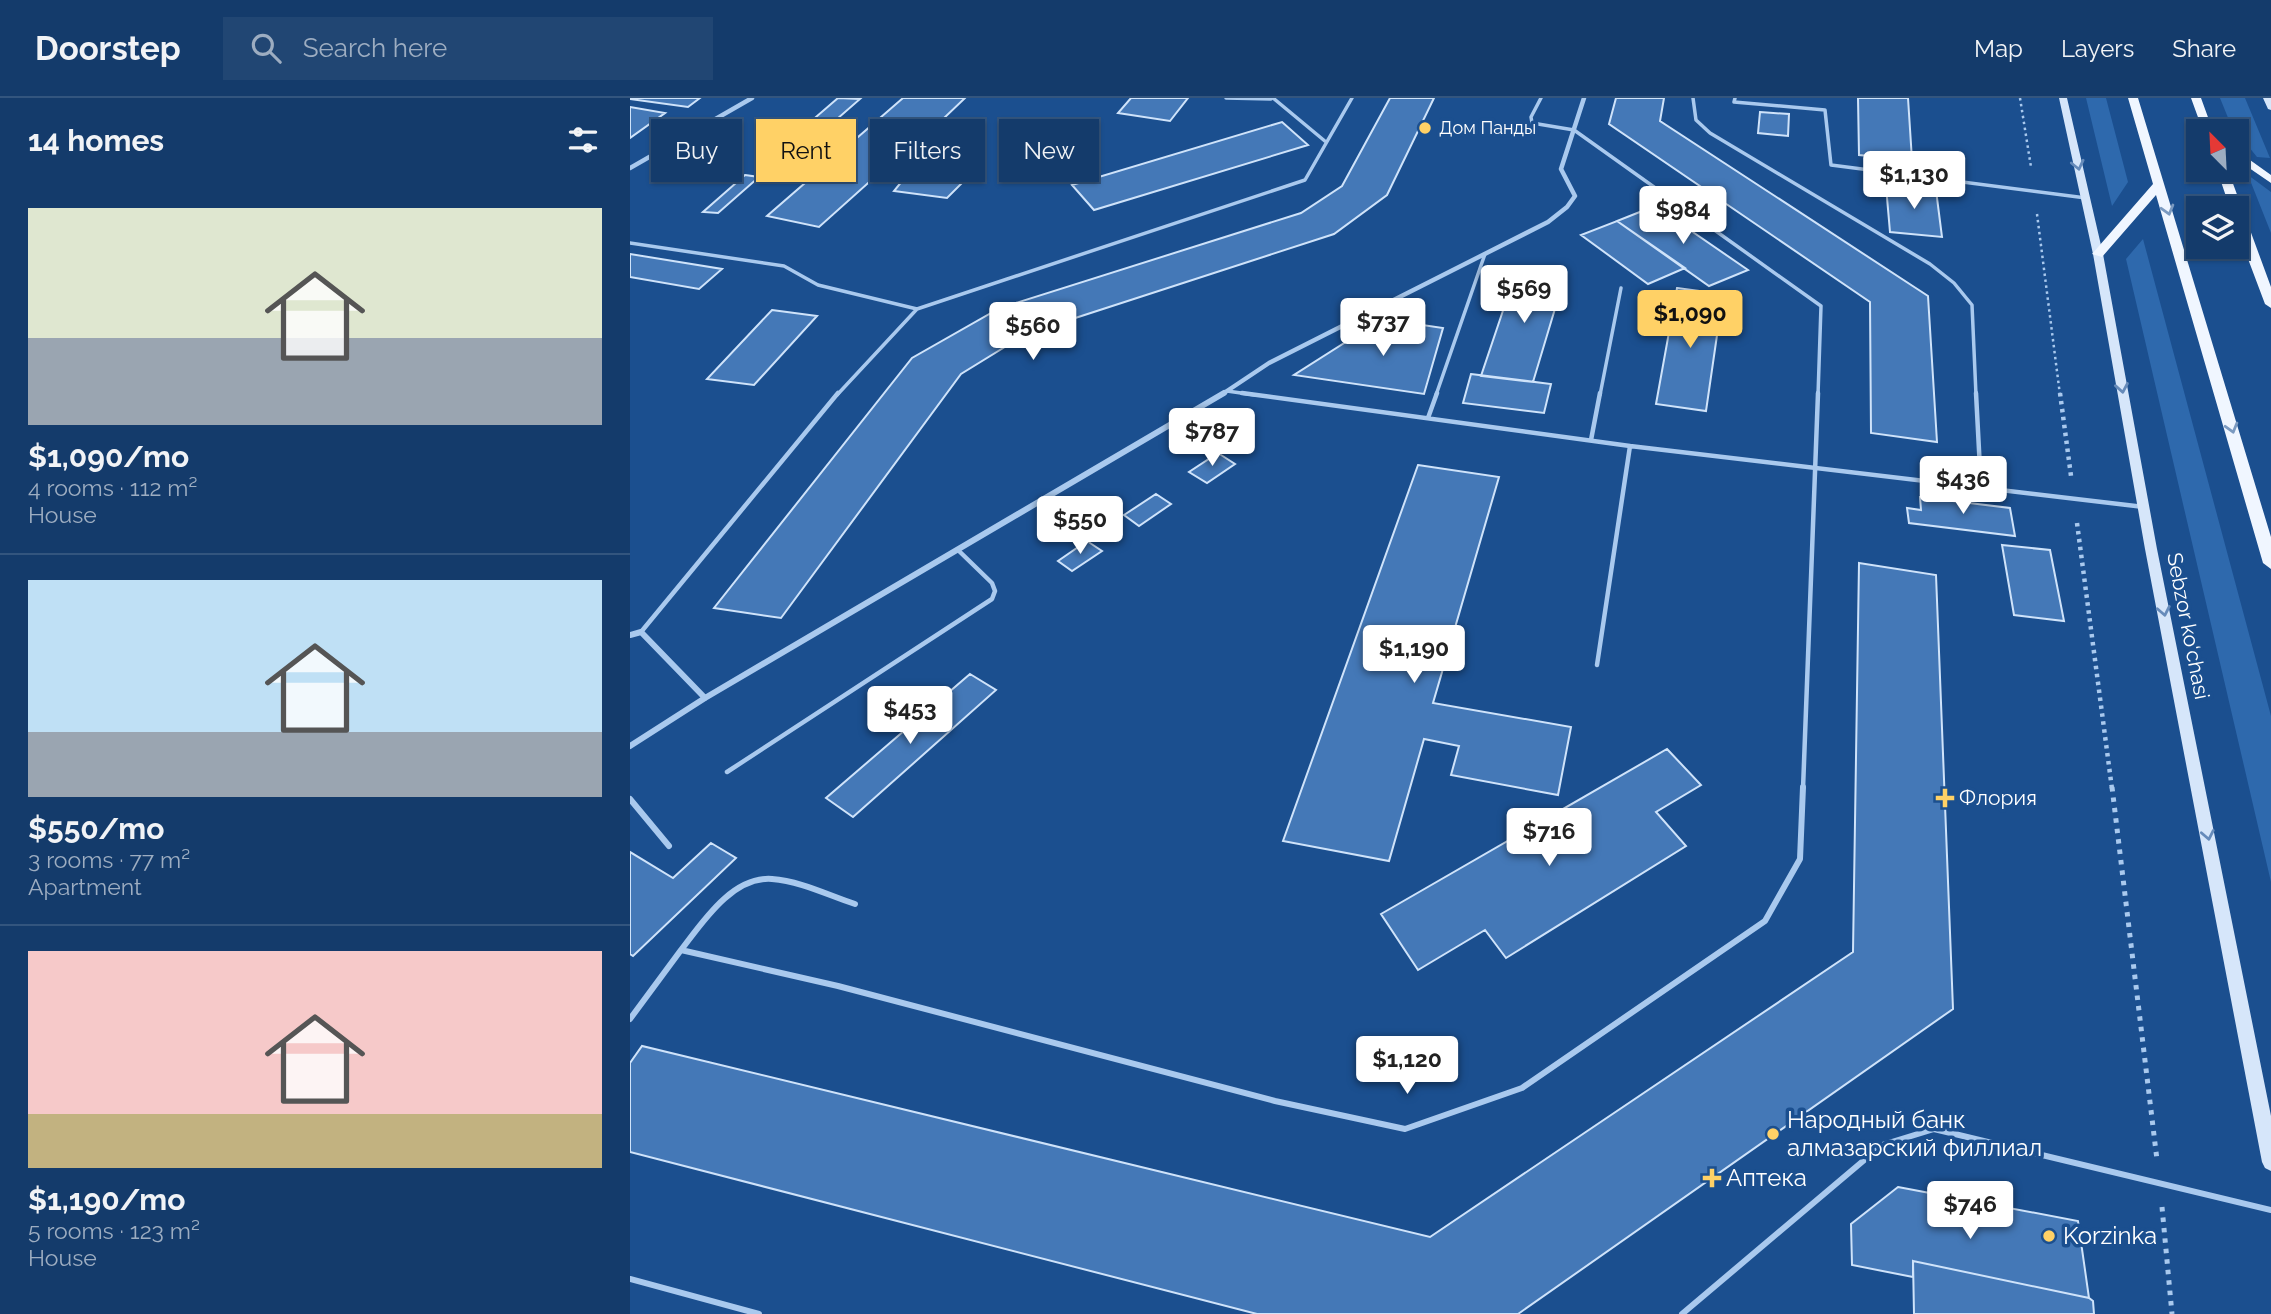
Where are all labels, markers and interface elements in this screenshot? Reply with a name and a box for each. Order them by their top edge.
search box [223,17,713,80]
text: Doorstep [35,29,181,68]
icon: search [247,29,285,67]
text: Search here [303,33,447,63]
text: Map [1974,34,2023,63]
text: Layers [2061,34,2134,63]
text: Share [2172,34,2236,63]
place label: Дом Панды [1439,117,1536,138]
chip: Buy [651,119,742,182]
chip: Rent [756,119,856,182]
chip: Filters [870,119,985,182]
chip: New [999,119,1099,182]
north arrow [2186,119,2249,182]
map controls [2186,119,2249,259]
marker: Дом Панды [1417,120,1433,136]
icon: filters [564,121,602,159]
text: 14 homes [28,123,164,158]
pin: $1,130 [1857,152,1971,211]
one-way arrow [2070,159,2085,171]
text: $1,130 [1879,160,1949,187]
pin: $984 [1642,186,1724,246]
text: $984 [1655,195,1711,222]
button: layers [2186,196,2249,259]
one-way arrow [2159,204,2174,216]
icon: home [252,253,378,379]
pin: $569 [1483,266,1565,325]
text: $569 [1497,274,1551,301]
pin: $1,090 [1633,290,1747,350]
pin: $737 [1342,299,1424,358]
text: $1,090 [1653,299,1727,326]
pin: $560 [992,302,1074,362]
text: $737 [1356,307,1410,334]
text: $560 [1005,311,1061,338]
one-way arrow [2114,382,2129,394]
pin: $787 [1171,408,1253,468]
text: $787 [1185,417,1239,444]
one-way arrow [2223,422,2238,434]
text: $1,090/mo [28,439,189,474]
pin: $436 [1922,456,2004,516]
text: $436 [1936,465,1990,492]
text: 4 rooms · 112 m² [28,474,197,501]
pin: $550 [1039,496,1121,556]
text: House [28,501,97,528]
text: $550 [1053,505,1107,532]
street label: Sebzor ko‘chasi [2162,550,2215,701]
one-way arrow [2155,605,2170,617]
icon: home [252,625,378,751]
pin: $1,190 [1357,626,1471,685]
text: $1,190 [1379,634,1449,661]
pin: $453 [869,686,951,746]
text: $453 [883,695,937,722]
place label: Флория [1959,785,2037,810]
marker: Флория [1937,790,1953,806]
pin: $716 [1508,808,1590,868]
text: $550/mo [28,811,164,846]
text: $716 [1523,817,1575,844]
one-way arrow [2200,829,2215,841]
text: 3 rooms · 77 m² [28,846,190,873]
text: Apartment [28,873,142,900]
icon: home [252,996,378,1122]
pin: $1,120 [1350,1037,1464,1096]
text: $1,120 [1372,1045,1442,1072]
place label: Народный банк алмазарский филлиал [1787,1105,2042,1162]
marker: Народный банк алмазарский филлиал [1765,1126,1781,1142]
place label: Аптека [1726,1163,1807,1192]
marker: Аптека [1704,1170,1720,1186]
text: $1,190/mo [28,1182,185,1217]
pin: $746 [1929,1182,2011,1241]
text: $746 [1943,1190,1997,1217]
text: 5 rooms · 123 m² [28,1217,200,1244]
place label: Korzinka [2063,1221,2157,1250]
marker: Korzinka [2041,1228,2057,1244]
text: House [28,1244,97,1271]

